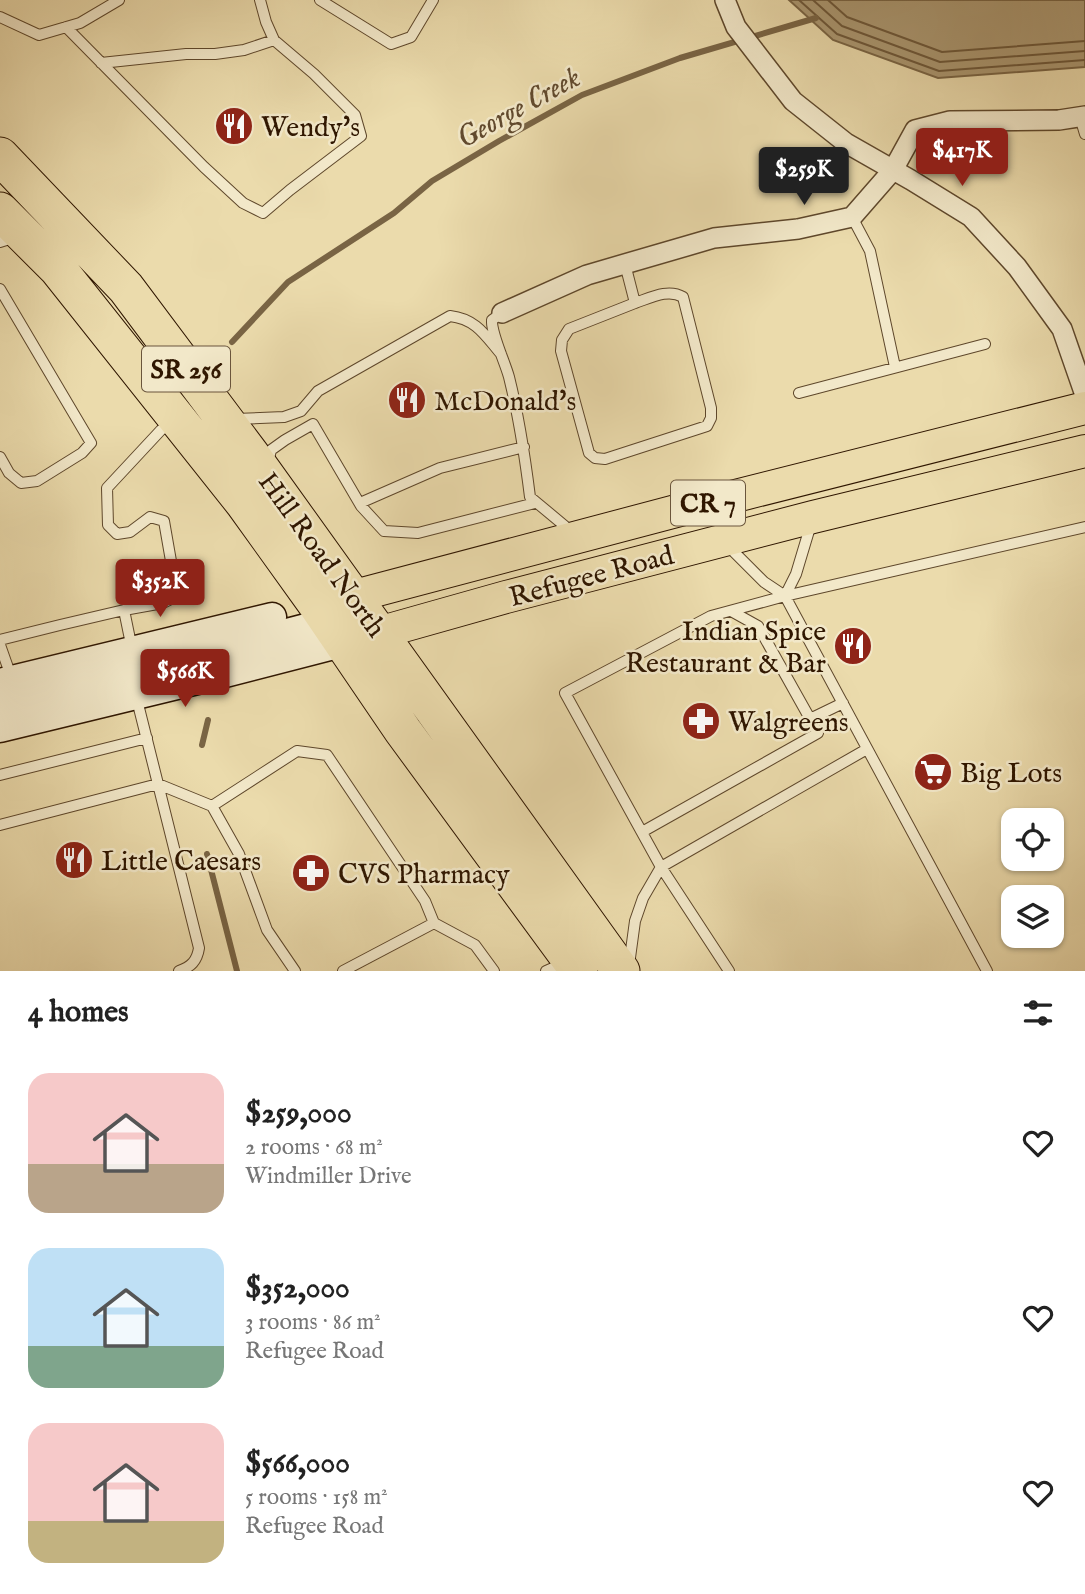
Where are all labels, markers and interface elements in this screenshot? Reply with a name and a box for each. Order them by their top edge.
water label: George Creek [450,59,588,158]
restaurant icon: Wendy's [213,105,255,147]
place label: Wendy's [261,111,360,146]
pin: $417K [913,128,1011,188]
text: $417K [932,136,992,165]
pin: $259K [755,148,853,207]
text: $259K [775,155,833,184]
road number: SR 256 [142,346,230,392]
restaurant icon: McDonald's [386,379,428,421]
place label: McDonald's [434,385,576,420]
street label: Hill Road North [249,466,393,645]
road number: CR 7 [671,481,745,526]
street label: Refugee Road [506,539,678,616]
pin: $352K [111,560,209,619]
text: $352K [131,567,189,596]
place label: Indian Spice Restaurant & Bar [625,615,826,682]
restaurant icon: Indian Spice Restaurant & Bar [832,625,874,667]
pin: $566K [136,650,234,709]
text: $566K [156,657,214,686]
pharmacy icon: Walgreens [680,700,722,742]
place label: Walgreens [728,706,849,741]
supermarket icon: Big Lots [912,751,954,793]
place label: Big Lots [960,757,1062,792]
map controls [1001,808,1064,948]
button: locate [1001,808,1064,871]
restaurant icon: Little Caesars [53,839,95,881]
place label: Little Caesars [101,845,261,880]
pharmacy icon: CVS Pharmacy [290,852,332,894]
place label: CVS Pharmacy [338,858,510,893]
button: layers [1001,885,1064,948]
text: 4 homes [28,994,129,1032]
icon: filters [1019,994,1057,1032]
text: $259,000 [245,1095,352,1133]
icon: home [84,1101,168,1185]
icon: heart [1019,1124,1057,1162]
text: 2 rooms · 68 m² [245,1133,383,1162]
text: Windmiller Drive [245,1162,412,1191]
text: $352,000 [245,1270,350,1308]
icon: home [84,1276,168,1360]
icon: heart [1019,1299,1057,1337]
text: 3 rooms · 86 m² [245,1308,381,1337]
text: Refugee Road [245,1337,384,1366]
text: $566,000 [245,1445,350,1483]
icon: home [84,1451,168,1535]
icon: heart [1019,1474,1057,1512]
text: 5 rooms · 158 m² [245,1483,388,1512]
text: Refugee Road [245,1512,384,1541]

